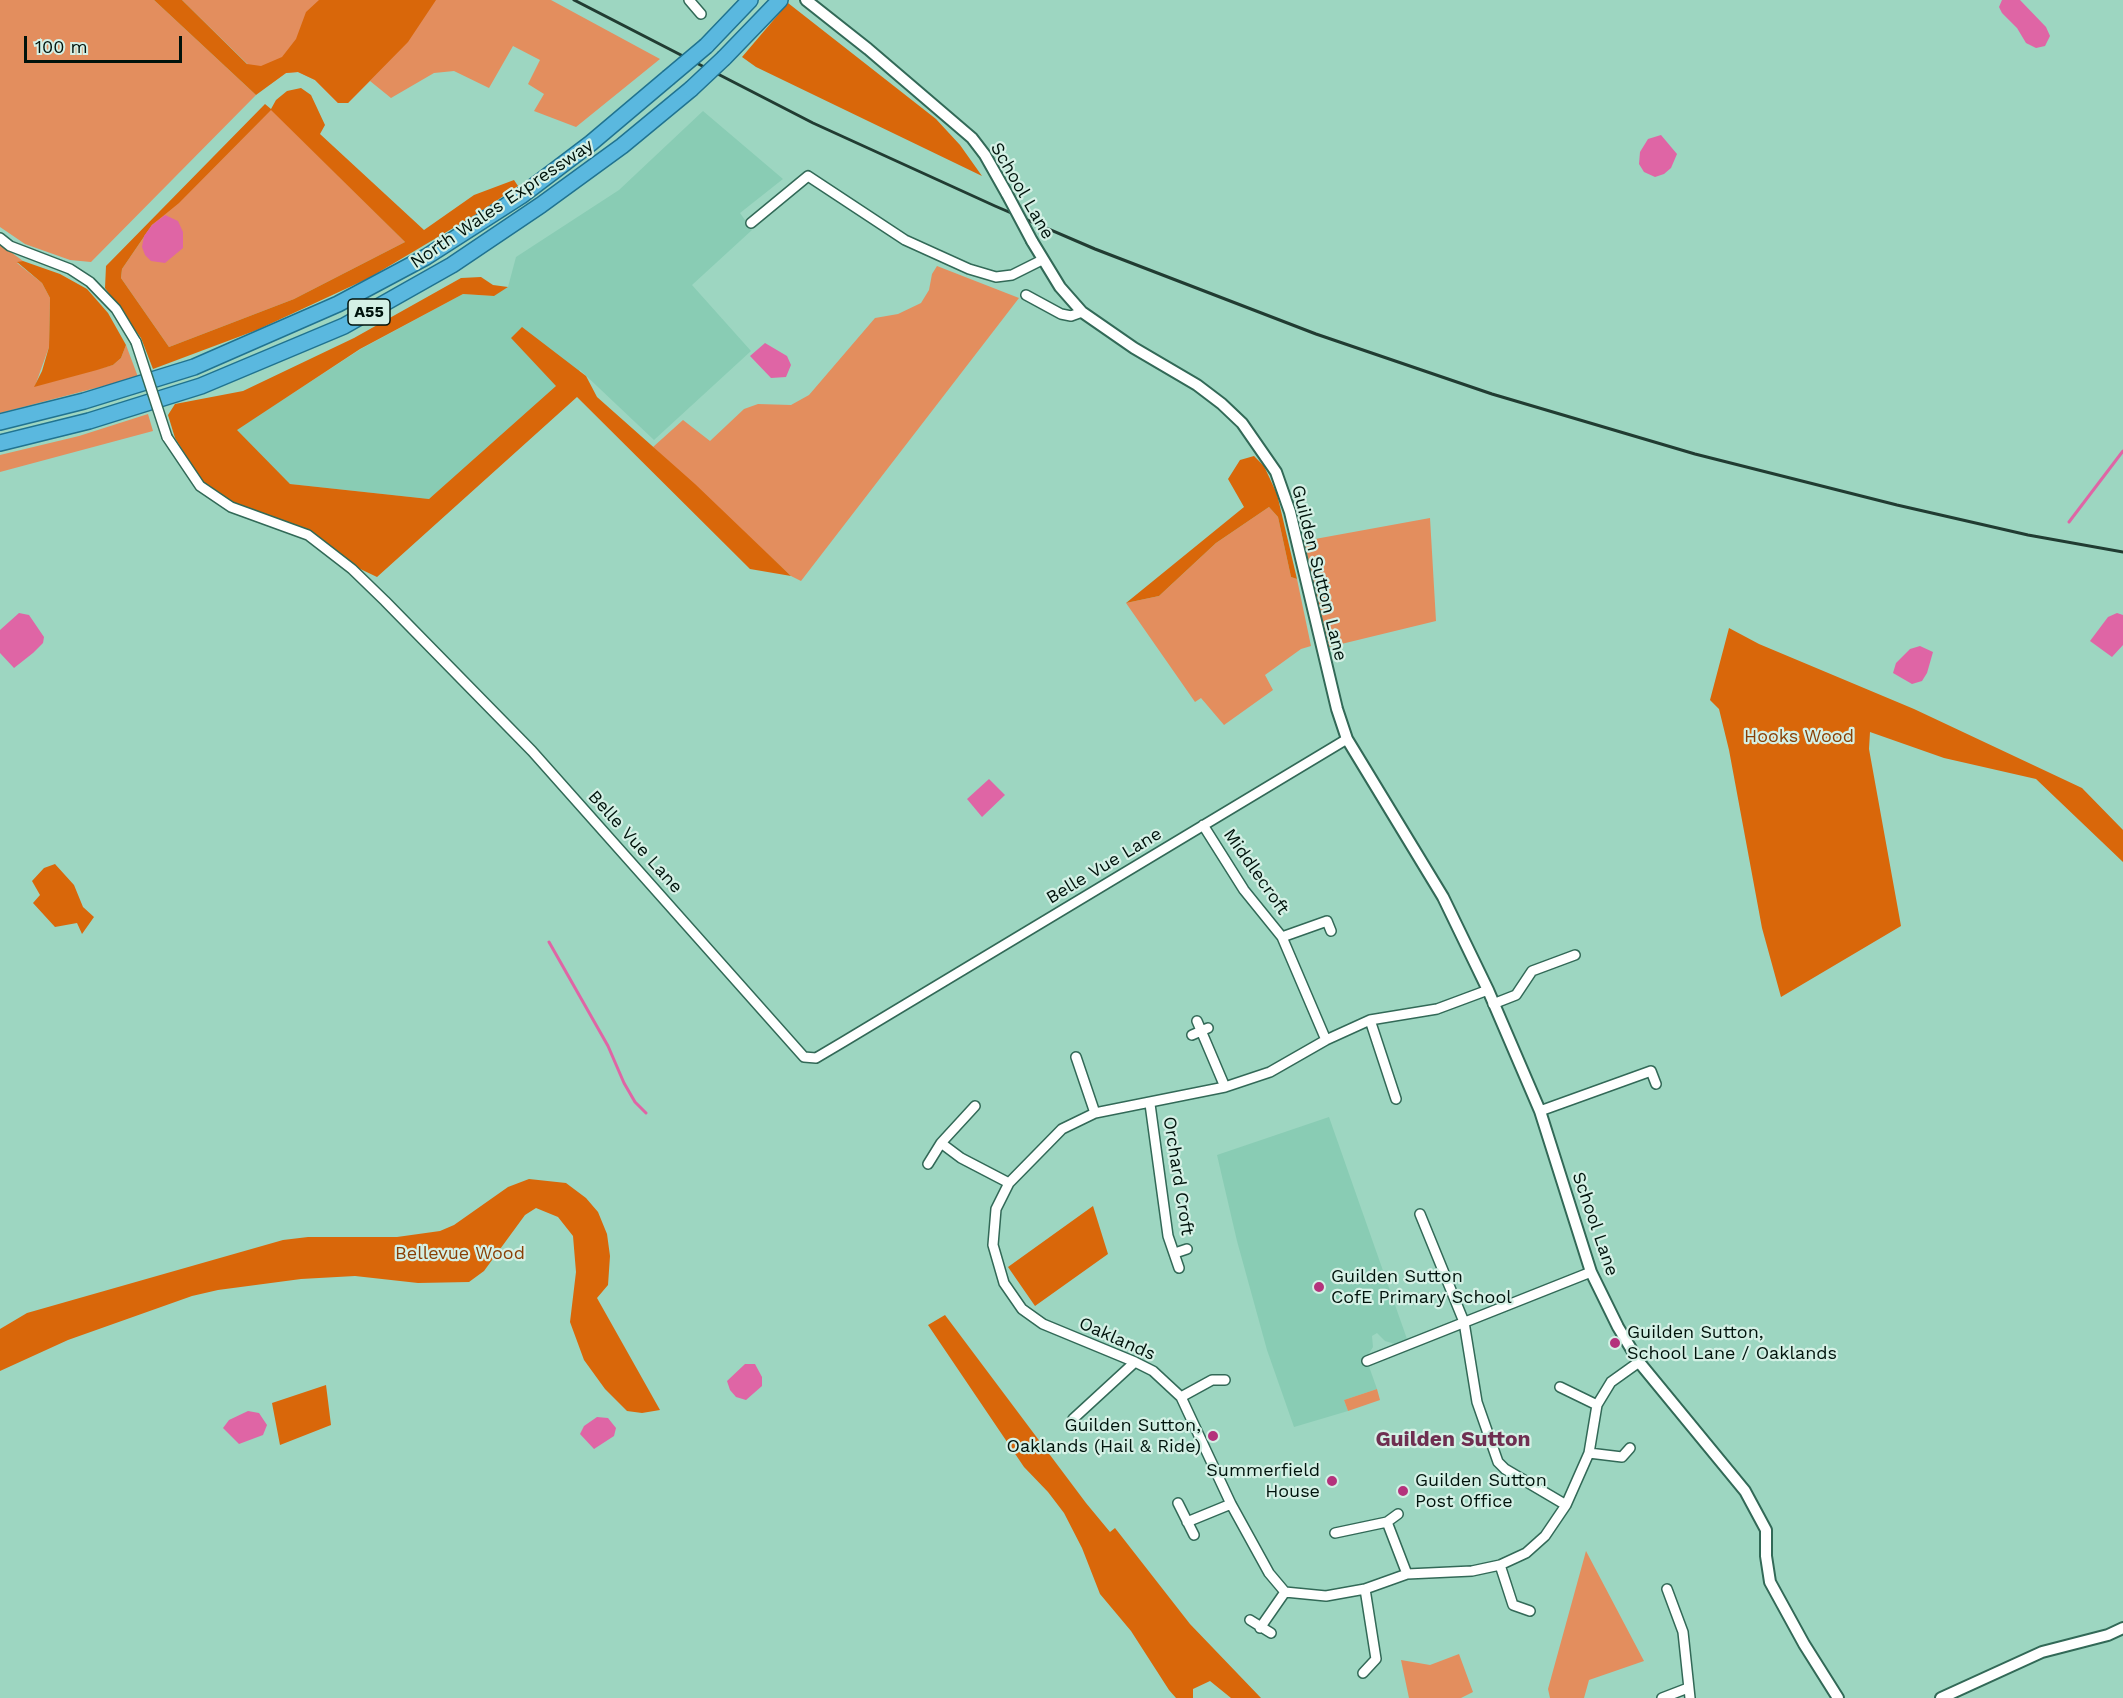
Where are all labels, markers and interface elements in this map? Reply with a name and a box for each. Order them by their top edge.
scale bar [27,24,184,62]
text: 100 m [35,36,88,57]
street label: North Wales Expressway [406,135,598,273]
street label: School Lane [986,139,1058,243]
road number: A55 [348,299,390,325]
street label: Guilden Sutton Lane [1287,483,1351,663]
park label: Hooks Wood [1744,726,1854,748]
street label: Belle Vue Lane [583,786,687,898]
street label: Belle Vue Lane [1042,823,1166,909]
street label: Middlecroft [1218,825,1294,919]
street label: Orchard Croft [1158,1115,1198,1237]
street label: School Lane [1567,1169,1623,1279]
park label: Bellevue Wood [395,1243,525,1265]
place label: Guilden Sutton CofE Primary School [1331,1266,1512,1308]
marker: Guilden Sutton CofE Primary School [1312,1280,1326,1294]
street label: Oaklands [1075,1313,1159,1365]
place label: Guilden Sutton, School Lane / Oaklands [1627,1322,1837,1364]
marker: Guilden Sutton, School Lane / Oaklands [1608,1336,1622,1350]
place label: Guilden Sutton, Oaklands (Hail & Ride) [1006,1415,1201,1458]
district label: Guilden Sutton [1375,1427,1531,1453]
marker: Guilden Sutton, Oaklands (Hail & Ride) [1206,1429,1220,1443]
place label: Summerfield House [1206,1460,1320,1502]
place label: Guilden Sutton Post Office [1415,1470,1547,1512]
marker: Summerfield House [1325,1474,1339,1488]
marker: Guilden Sutton Post Office [1396,1484,1410,1498]

